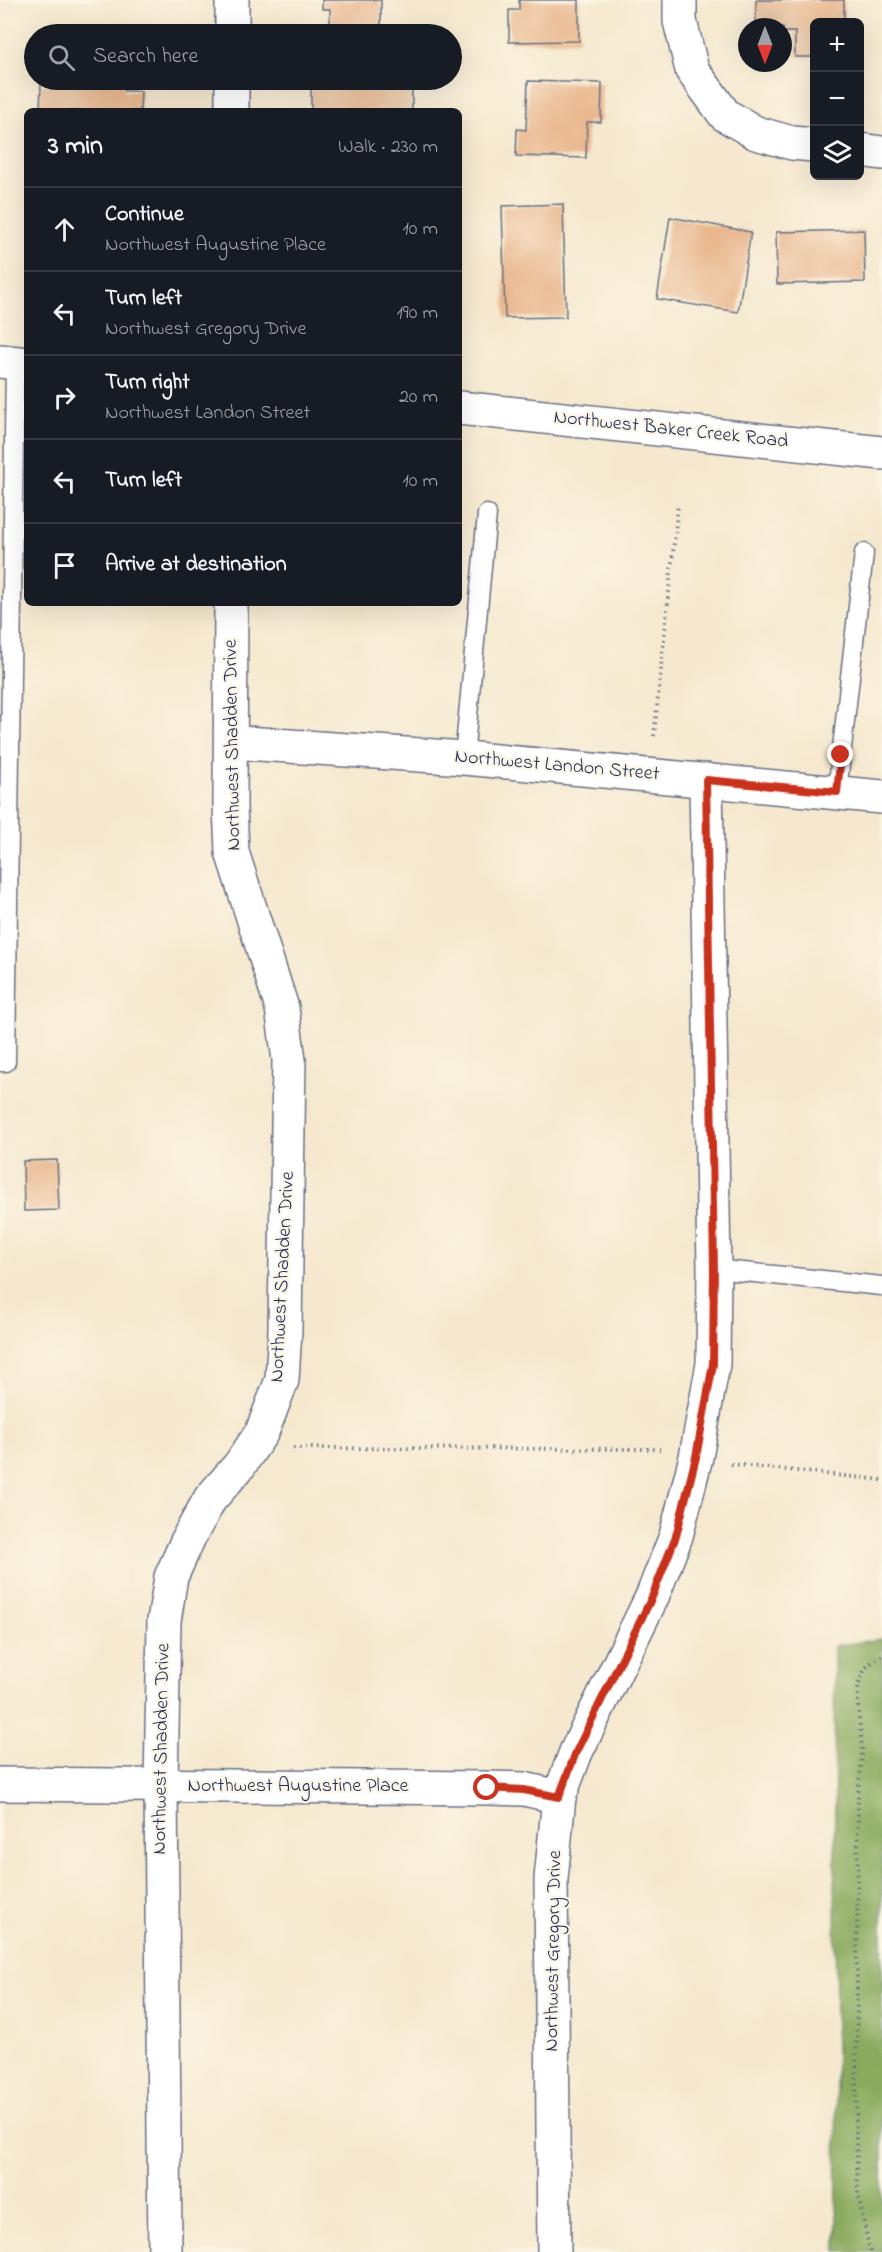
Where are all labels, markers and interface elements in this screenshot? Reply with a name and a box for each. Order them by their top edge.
north arrow [738,18,792,72]
map controls [810,18,864,180]
button: + [810,18,864,72]
search box [24,24,462,90]
icon: search [45,41,78,74]
text: Search here [93,41,198,73]
button: − [810,72,864,126]
button: layers [810,126,864,180]
text: 3 min [48,128,103,166]
text: Walk · 230 m [338,133,438,162]
text: Continue [105,199,184,231]
icon: ahead [48,213,81,246]
text: 10 m [402,215,438,244]
text: Northwest Augustine Place [105,231,326,260]
text: Turn left [105,283,182,315]
icon: left [48,297,81,330]
text: 190 m [396,299,438,328]
text: Northwest Gregory Drive [105,315,306,344]
text: Turn right [105,367,190,399]
icon: right [48,381,81,414]
text: 20 m [399,383,438,412]
text: Northwest Landon Street [105,399,310,428]
street label: Northwest Baker Creek Road [552,403,790,457]
icon: left [48,465,81,498]
text: Turn left [105,465,182,497]
text: 10 m [402,467,438,496]
icon: arrive [48,549,81,582]
text: Arrive at destination [105,549,287,581]
street label: Northwest Shadden Drive [217,639,249,851]
route end [827,741,853,767]
street label: Northwest Landon Street [453,743,661,789]
street label: Northwest Shadden Drive [263,1171,303,1383]
street label: Northwest Shadden Drive [146,1643,178,1855]
street label: Northwest Augustine Place [187,1772,409,1802]
route start [473,1774,499,1800]
street label: Northwest Gregory Drive [538,1850,571,2052]

